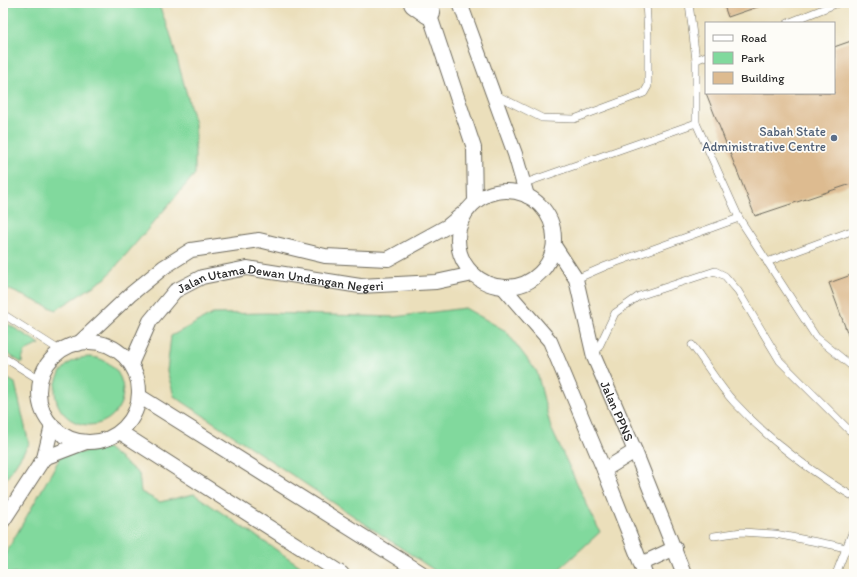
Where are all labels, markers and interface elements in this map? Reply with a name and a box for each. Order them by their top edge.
legend [705,22,835,94]
text: Road [741,31,767,45]
text: Park [741,51,765,65]
text: Building [741,71,785,85]
place label: Sabah State Administrative Centre [702,124,826,154]
marker: Sabah State Administrative Centre [829,133,839,143]
street label: Jalan Utama Dewan Undangan Negeri [175,260,384,296]
street label: Jalan PPNS [598,378,637,443]

